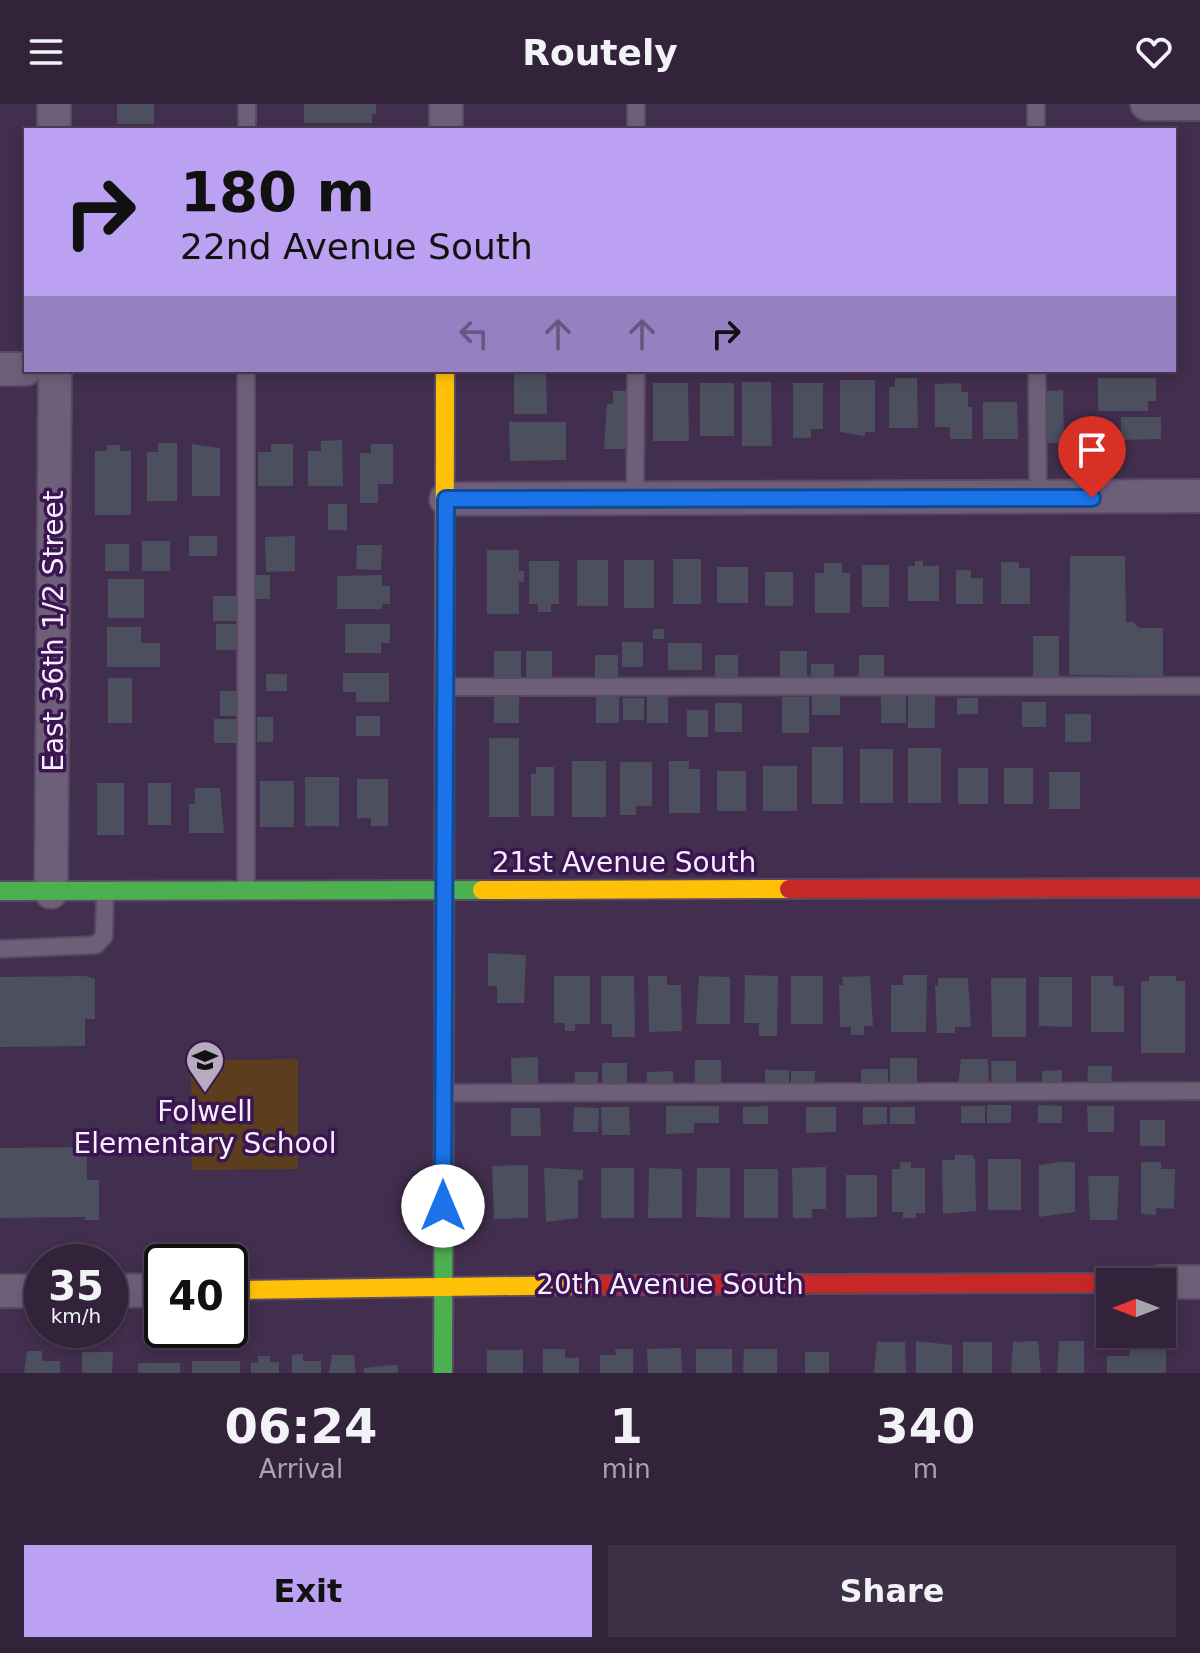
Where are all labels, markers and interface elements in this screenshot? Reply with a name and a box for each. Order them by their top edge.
icon: menu [24,30,68,74]
icon: heart [1132,30,1176,74]
text: Routely [522,32,678,73]
text: 180 m [180,159,375,224]
icon: right [48,160,152,264]
text: 22nd Avenue South [180,226,533,267]
icon: left [452,312,496,356]
icon: ahead [536,312,580,356]
icon: ahead [620,312,664,356]
icon: right [704,312,748,356]
pin [1058,416,1126,498]
icon: arrive [1070,428,1114,472]
street label: East 36th 1/2 Street [37,490,70,772]
street label: 21st Avenue South [492,846,756,879]
school or university icon: Folwell Elementary School [184,1039,226,1094]
place label: Folwell Elementary School [73,1095,337,1160]
position arrow [401,1164,485,1248]
speed limit sign: 40 [144,1244,248,1348]
text: 35 [48,1263,104,1309]
street label: 20th Avenue South [536,1268,804,1301]
north arrow [1096,1268,1176,1348]
map controls [1096,1268,1176,1348]
text: km/h [51,1304,101,1328]
text: 06:24 [224,1398,377,1454]
text: 1 [610,1398,643,1454]
text: 340 [875,1398,975,1454]
text: Arrival [259,1454,343,1484]
text: min [602,1454,651,1484]
text: m [913,1454,938,1484]
button: Exit [24,1545,592,1637]
button: Share [608,1545,1176,1637]

